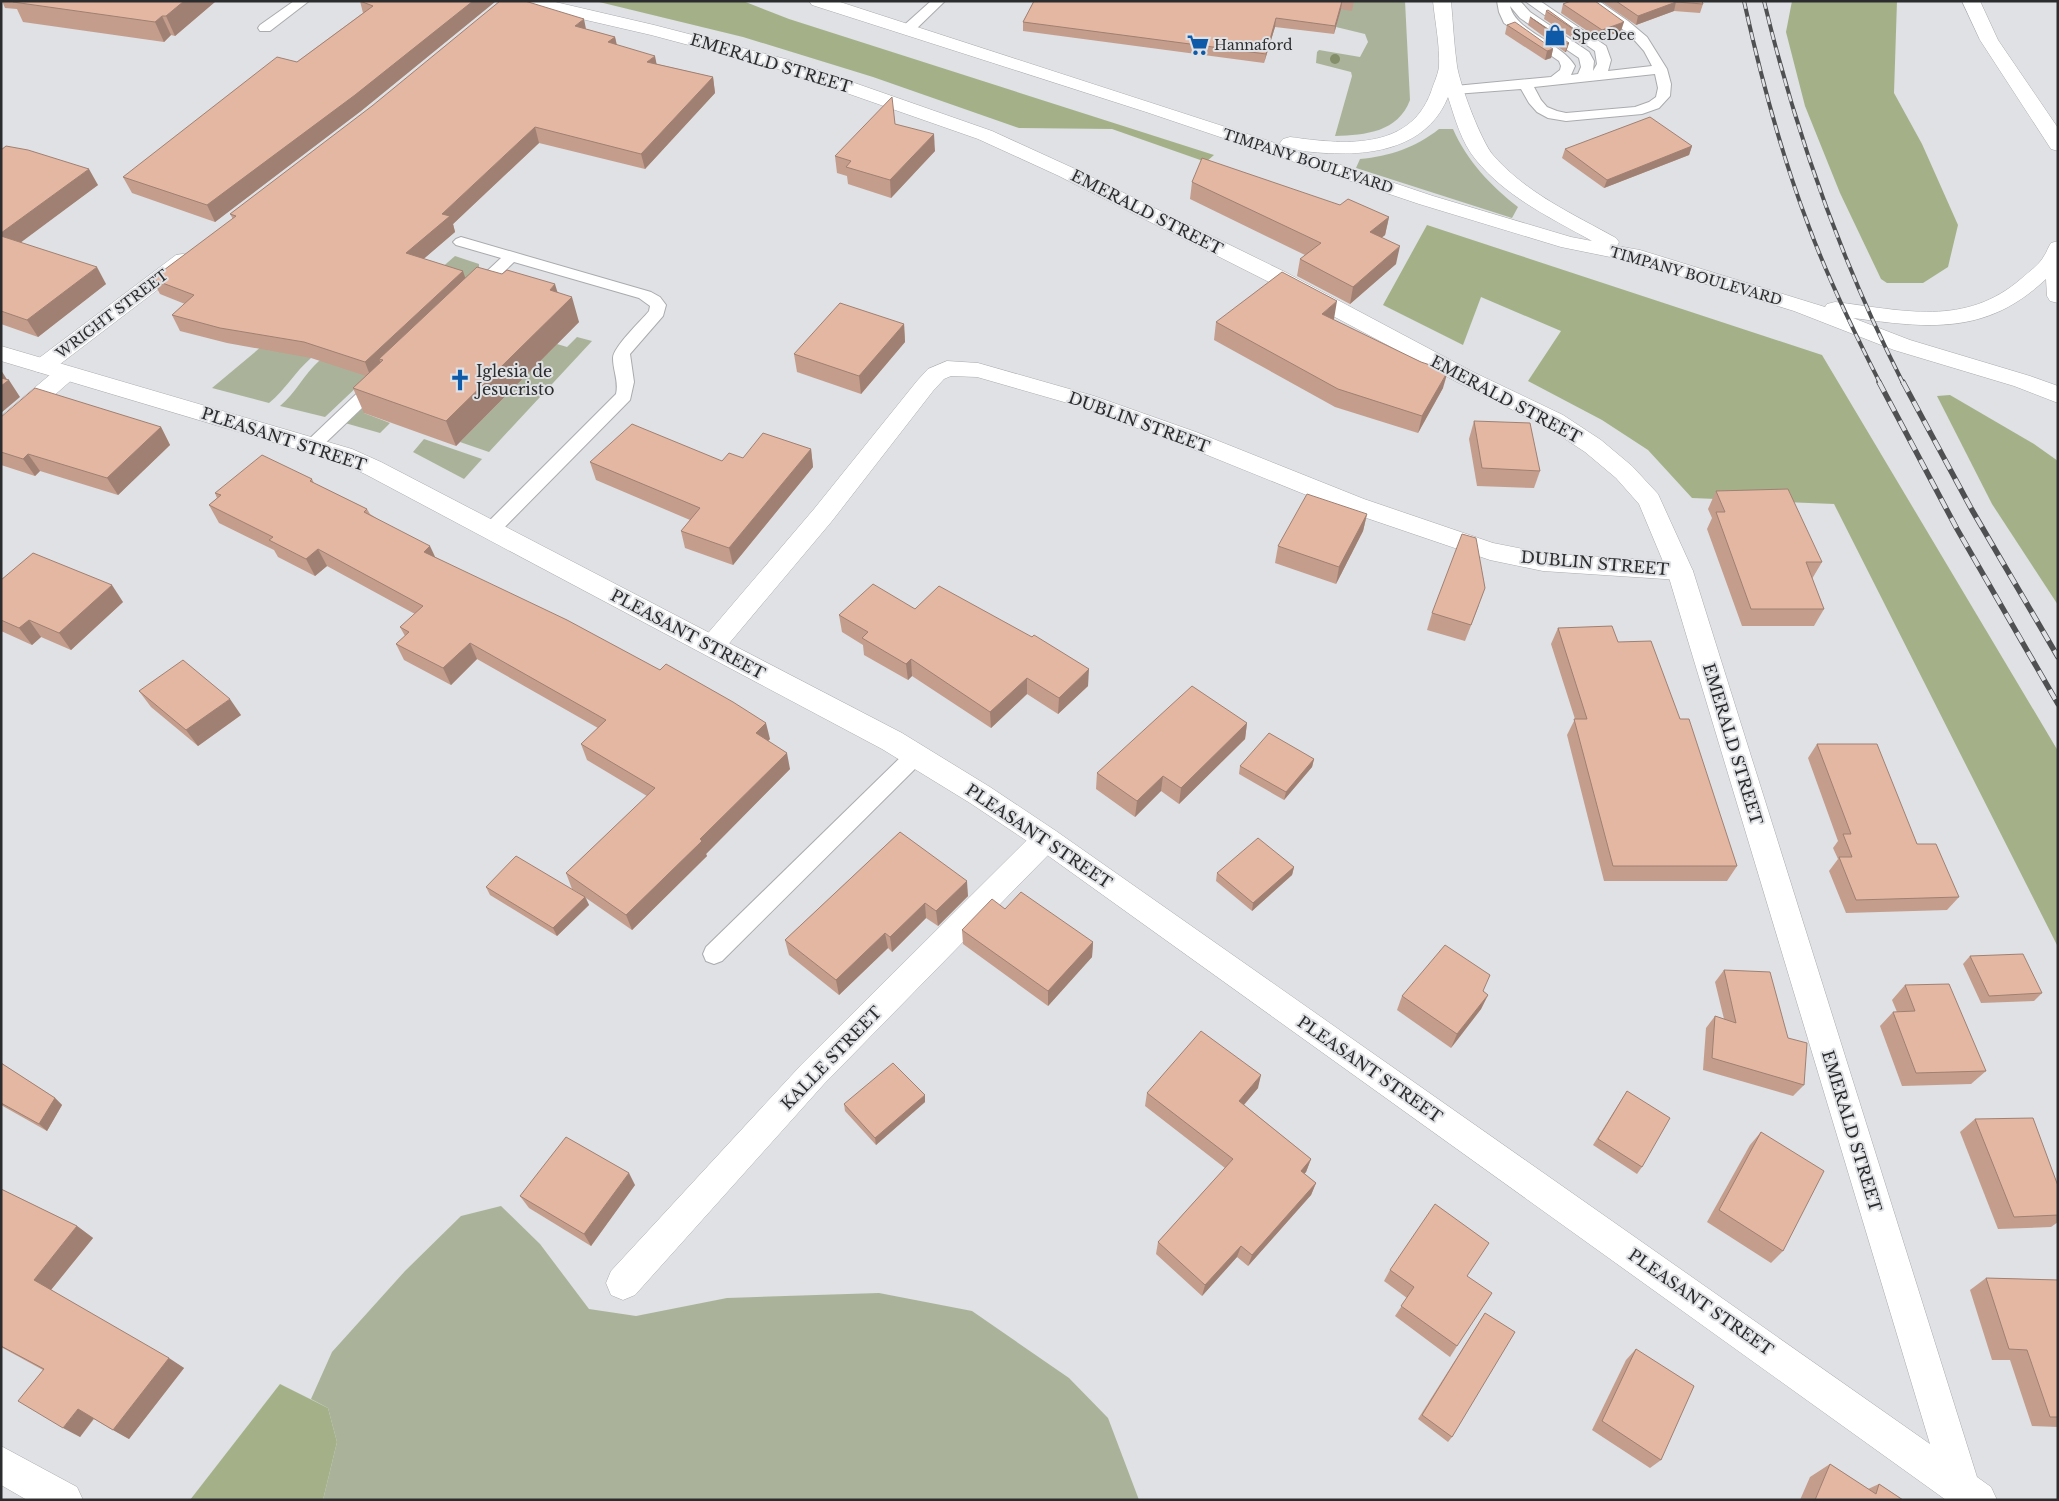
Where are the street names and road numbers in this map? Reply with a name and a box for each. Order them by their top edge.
street label: EMERALD STREET [688,29,854,97]
street label: TIMPANY BOULEVARD [1220,125,1396,197]
street label: EMERALD STREET [1068,165,1226,259]
street label: TIMPANY BOULEVARD [1608,243,1784,309]
street label: WRIGHT STREET [52,266,172,363]
street label: EMERALD STREET [1427,351,1585,447]
street label: DUBLIN STREET [1066,387,1213,457]
street label: PLEASANT STREET [199,403,369,475]
street label: DUBLIN STREET [1520,547,1670,579]
street label: PLEASANT STREET [607,585,769,683]
street label: EMERALD STREET [1699,661,1767,827]
street label: PLEASANT STREET [962,780,1116,893]
street label: KALLE STREET [777,1002,886,1114]
street label: PLEASANT STREET [1294,1011,1446,1127]
street label: EMERALD STREET [1818,1048,1886,1214]
street label: PLEASANT STREET [1625,1244,1777,1360]

